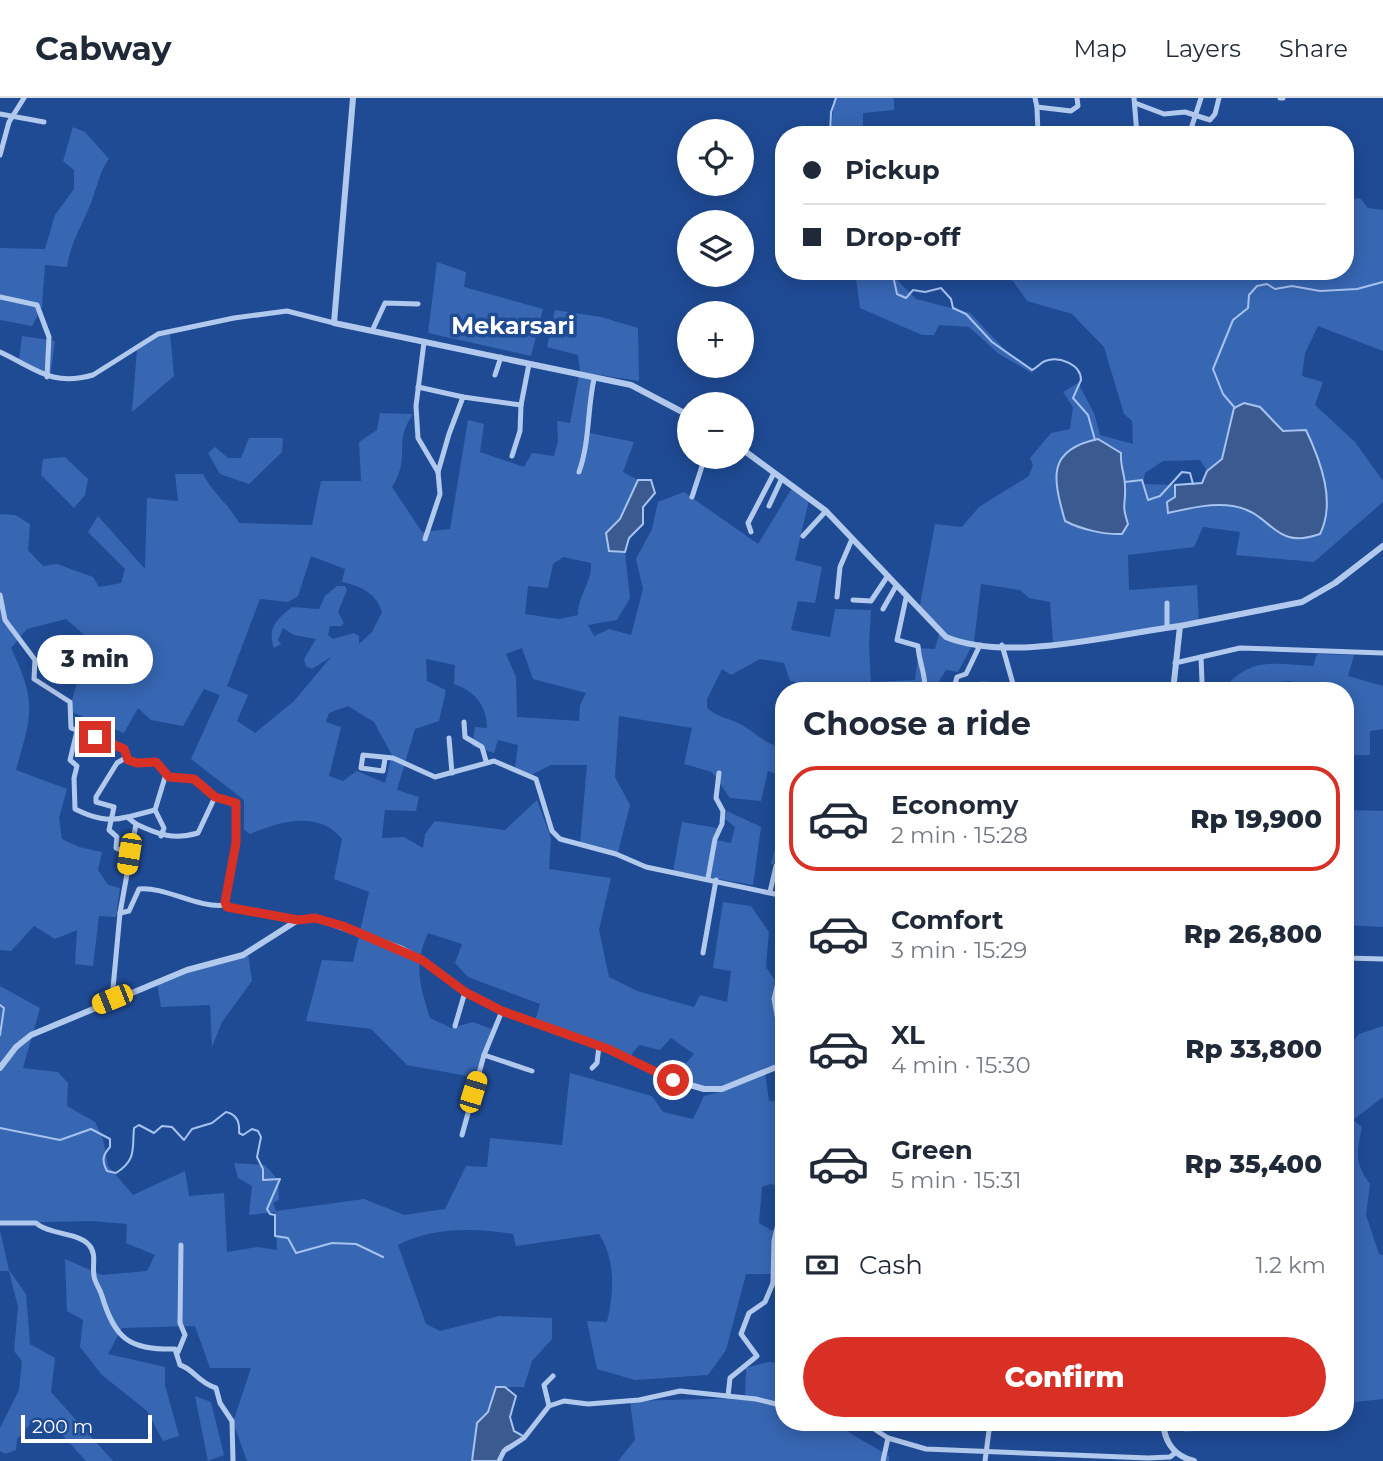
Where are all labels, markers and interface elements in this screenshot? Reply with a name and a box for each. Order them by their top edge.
text: Cabway [35,28,171,68]
text: Map [1073,34,1127,63]
text: Layers [1165,34,1241,63]
text: Share [1279,34,1348,63]
map controls [677,119,754,469]
button: locate [677,119,754,196]
text: Pickup [845,154,940,186]
button: layers [677,210,754,287]
text: Drop-off [845,221,960,253]
button: + [677,301,754,378]
district label: Mekarsari [451,311,575,340]
button: − [677,392,754,469]
callout: 3 min [37,636,153,684]
text: 3 min [61,645,129,673]
text: Choose a ride [803,704,1031,743]
route end [79,721,111,753]
icon: car [807,787,870,850]
text: Economy [891,789,1018,821]
text: Rp 19,900 [1190,803,1322,835]
text: 2 min · 15:28 [891,821,1028,849]
car [116,832,143,876]
icon: car [807,902,870,965]
text: Comfort [891,904,1003,936]
text: Rp 26,800 [1184,918,1322,950]
text: 3 min · 15:29 [891,936,1027,964]
car [89,981,136,1017]
icon: car [807,1017,870,1080]
text: XL [891,1019,925,1051]
text: Rp 33,800 [1185,1033,1322,1065]
text: 4 min · 15:30 [891,1051,1031,1079]
route start [657,1064,689,1096]
car [457,1069,490,1115]
icon: car [807,1132,870,1195]
text: Green [891,1134,973,1166]
text: Rp 35,400 [1185,1148,1322,1180]
text: 5 min · 15:31 [891,1166,1022,1194]
icon: cash [803,1246,841,1284]
text: Cash [859,1249,923,1281]
text: 1.2 km [1256,1251,1326,1279]
button: Confirm [803,1337,1326,1417]
scale bar [21,1412,152,1444]
text: 200 m [32,1415,93,1438]

